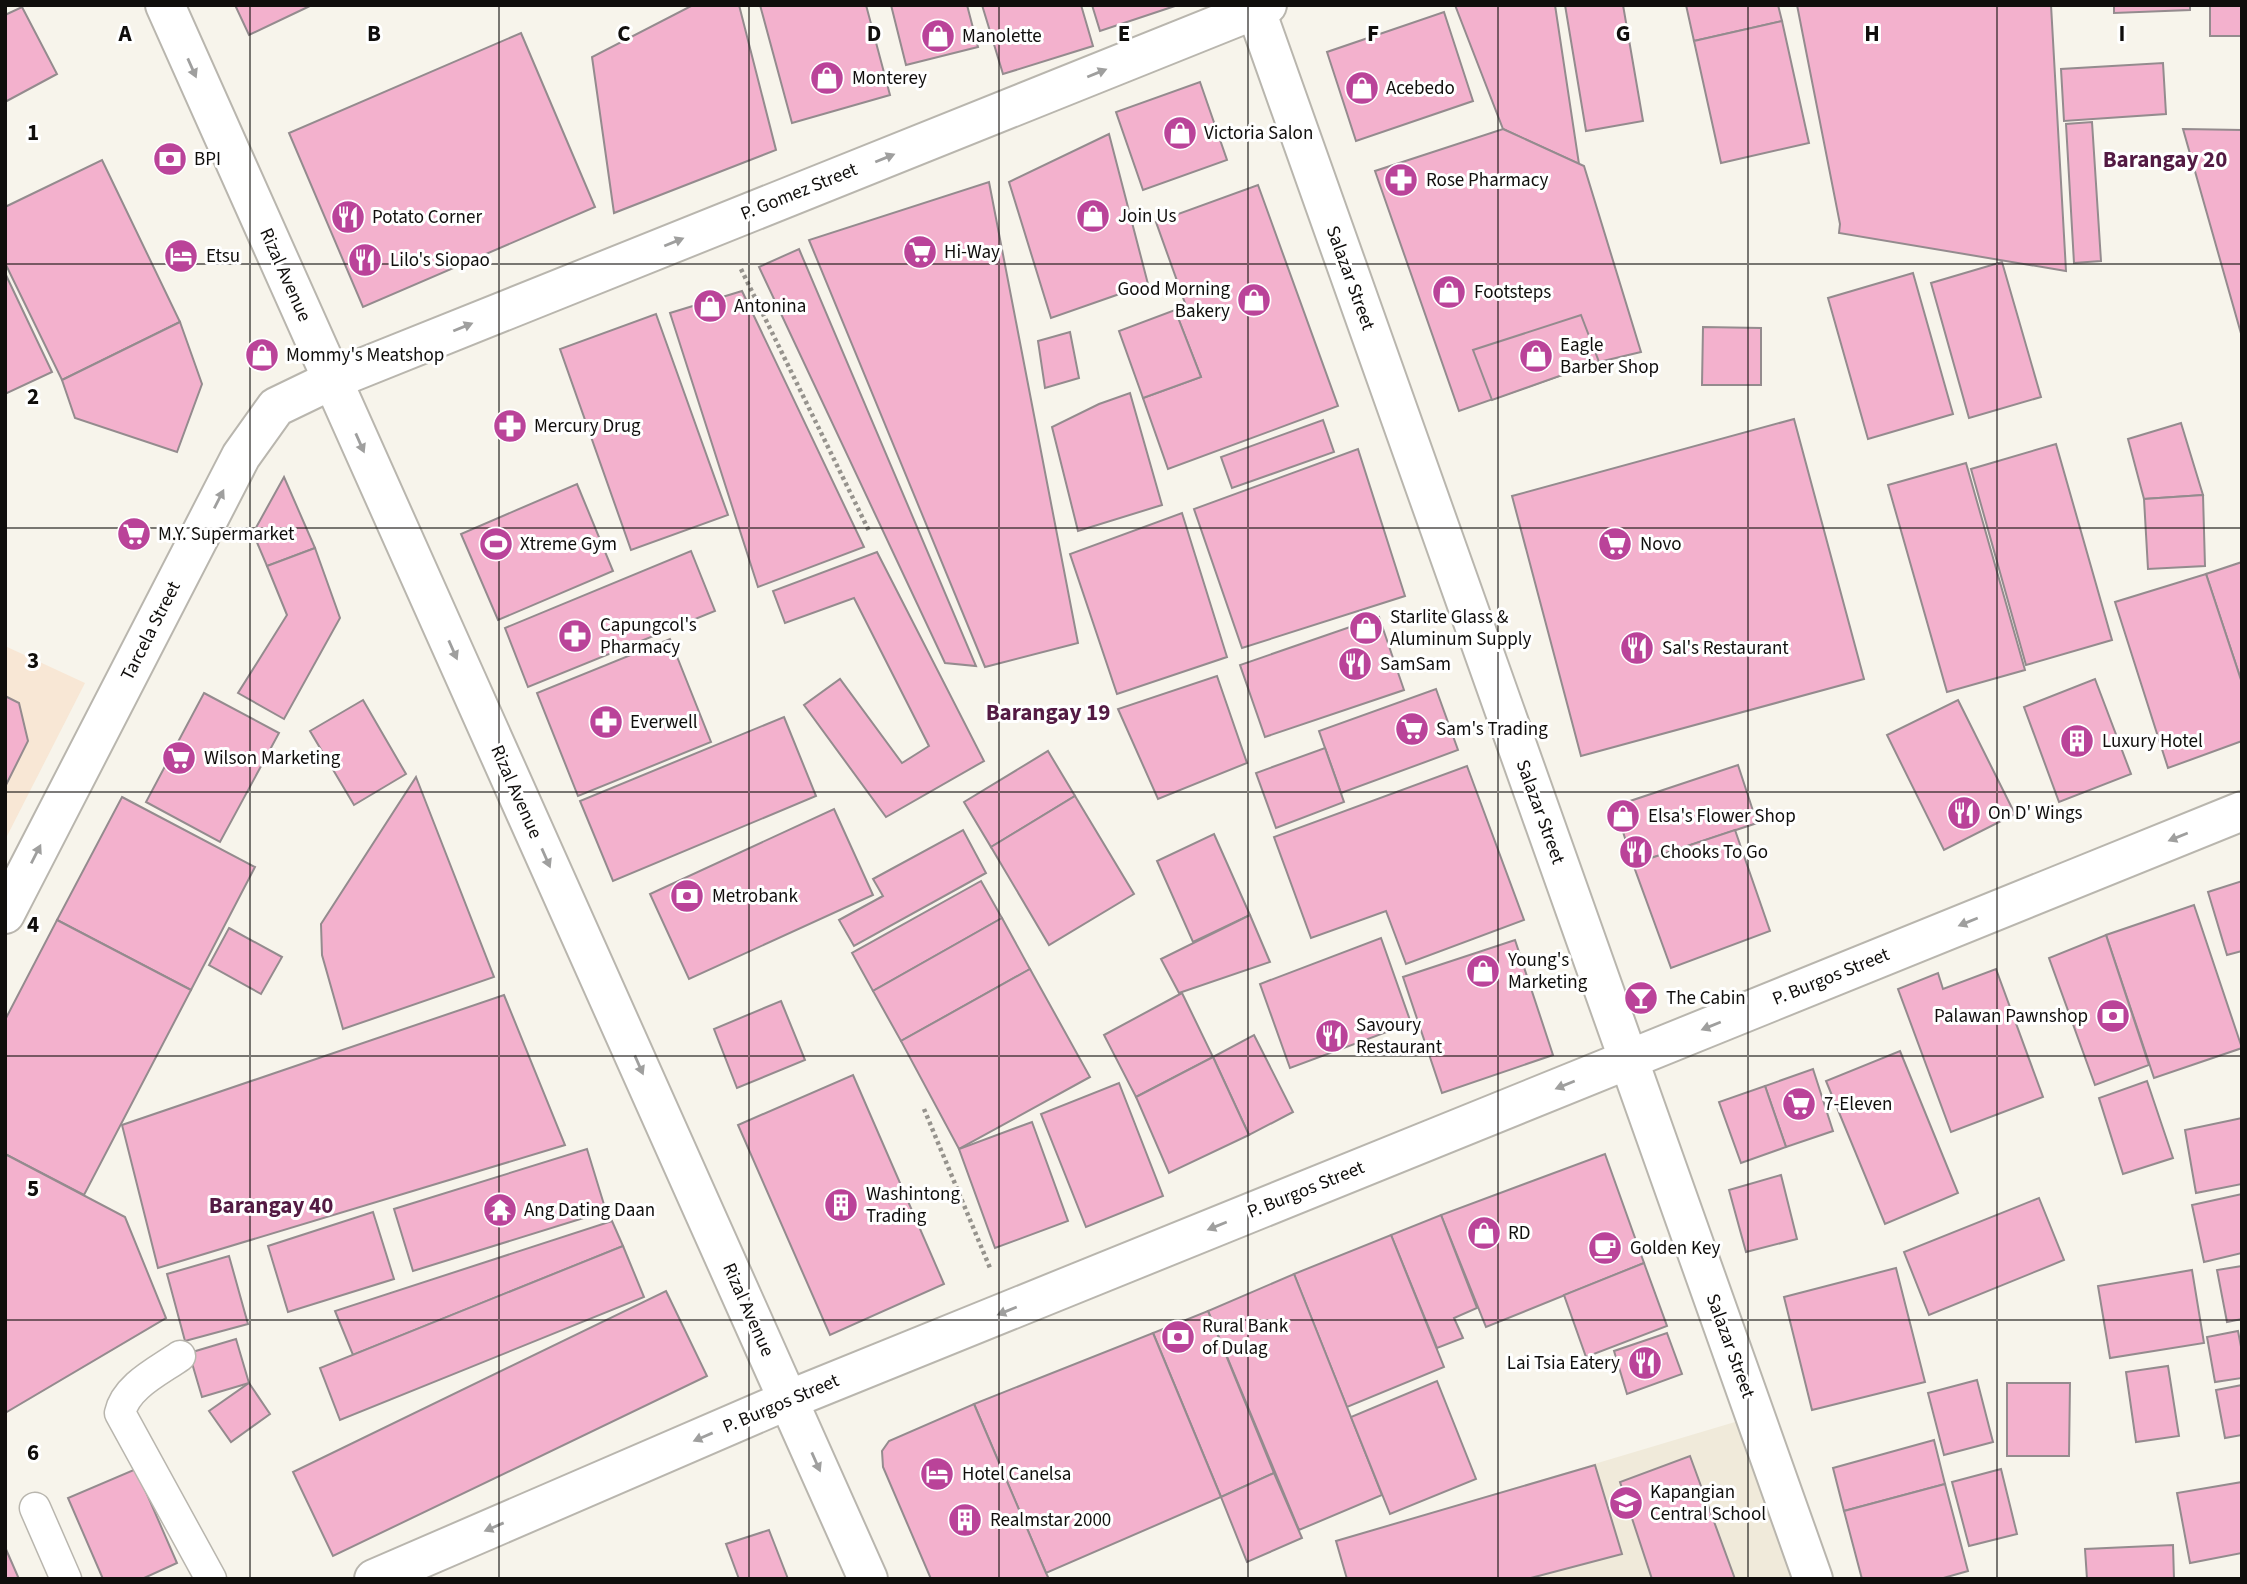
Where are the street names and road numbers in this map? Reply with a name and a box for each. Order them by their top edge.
street label: P. Gomez Street [737,156,862,228]
street label: Salazar Street [1319,222,1382,335]
street label: Rizal Avenue [252,224,318,326]
street label: Tarcela Street [114,576,188,685]
street label: Rizal Avenue [483,741,549,843]
street label: Salazar Street [1509,756,1572,869]
street label: P. Burgos Street [1768,941,1894,1013]
street label: P. Burgos Street [1243,1154,1369,1226]
street label: Rizal Avenue [715,1259,781,1361]
street label: Salazar Street [1699,1290,1762,1403]
street label: P. Burgos Street [719,1367,844,1441]

